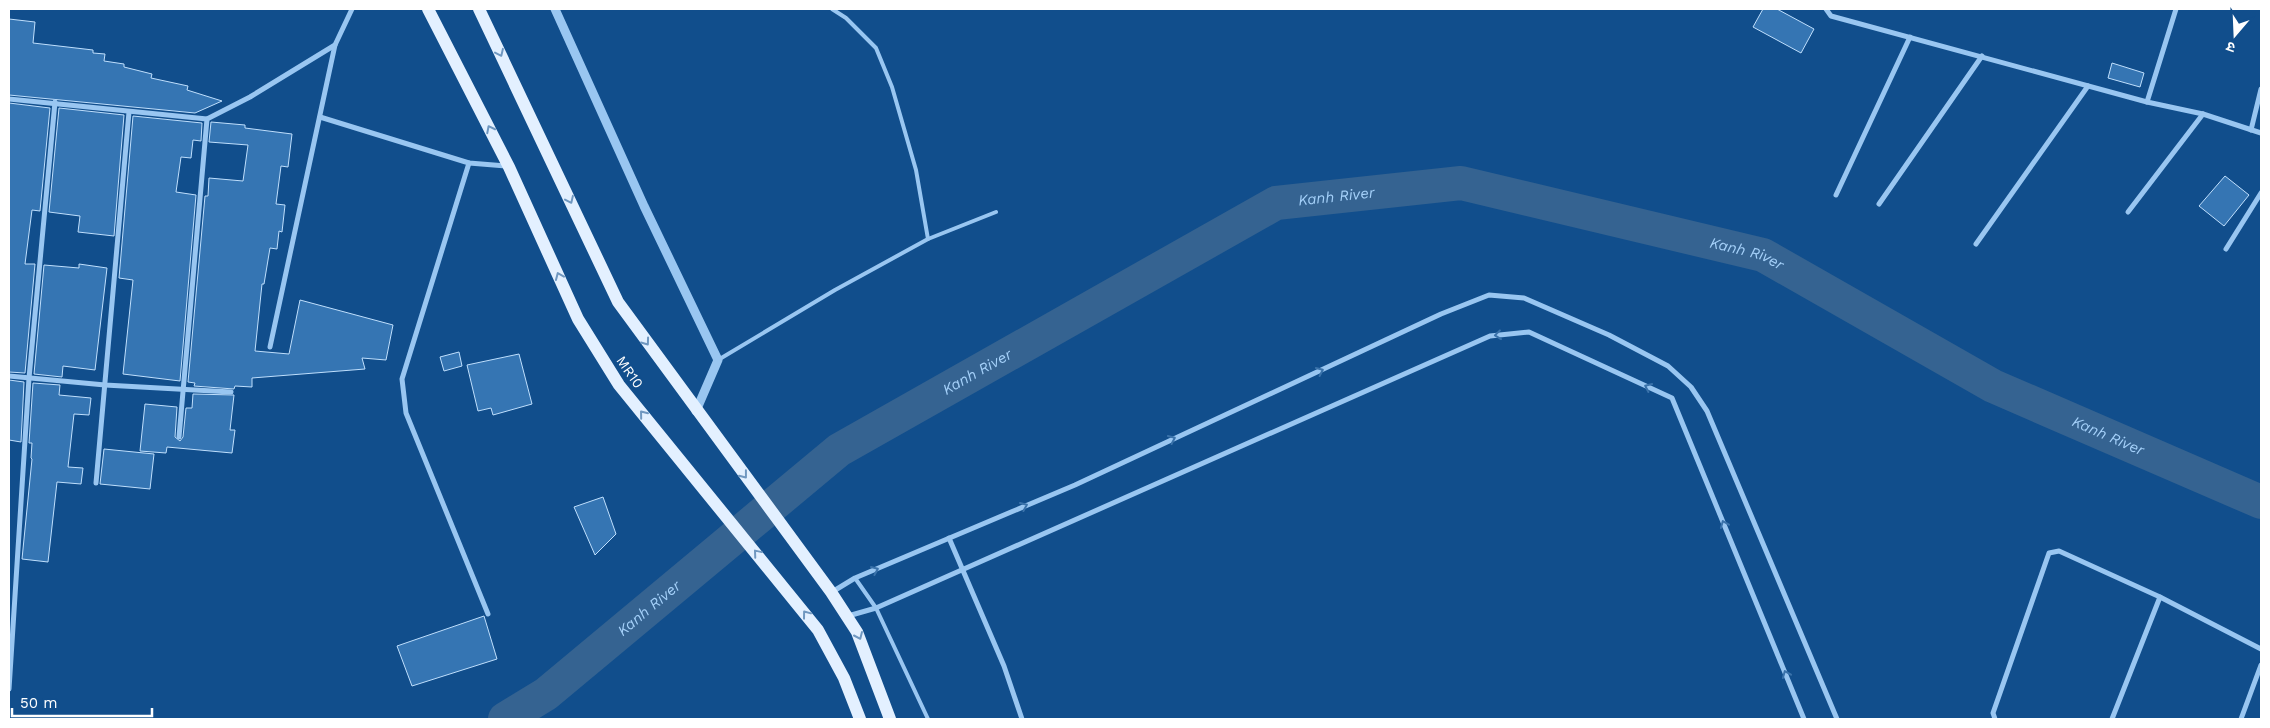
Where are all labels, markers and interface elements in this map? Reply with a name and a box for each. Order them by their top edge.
north arrow [2210,10,2260,60]
text: उ [2224,38,2237,56]
one-way arrow [494,48,504,57]
one-way arrow [486,125,496,134]
water label: Kanh River [1297,183,1377,210]
one-way arrow [563,195,574,204]
water label: Kanh River [1708,234,1788,275]
one-way arrow [555,272,566,281]
one-way arrow [1493,329,1501,340]
one-way arrow [641,336,649,345]
water label: Kanh River [939,345,1016,399]
street label: MR10 [613,353,647,391]
one-way arrow [1314,367,1323,377]
one-way arrow [1644,383,1653,393]
one-way arrow [640,411,648,420]
water label: Kanh River [2069,412,2148,460]
one-way arrow [1167,435,1176,446]
one-way arrow [739,469,747,478]
one-way arrow [1019,502,1028,513]
one-way arrow [1719,520,1730,529]
one-way arrow [755,550,763,559]
one-way arrow [870,565,879,576]
water label: Kanh River [614,576,685,640]
one-way arrow [803,610,812,620]
one-way arrow [852,631,863,640]
one-way arrow [1781,670,1792,679]
scale bar [12,686,152,718]
text: 50 m [20,694,57,712]

